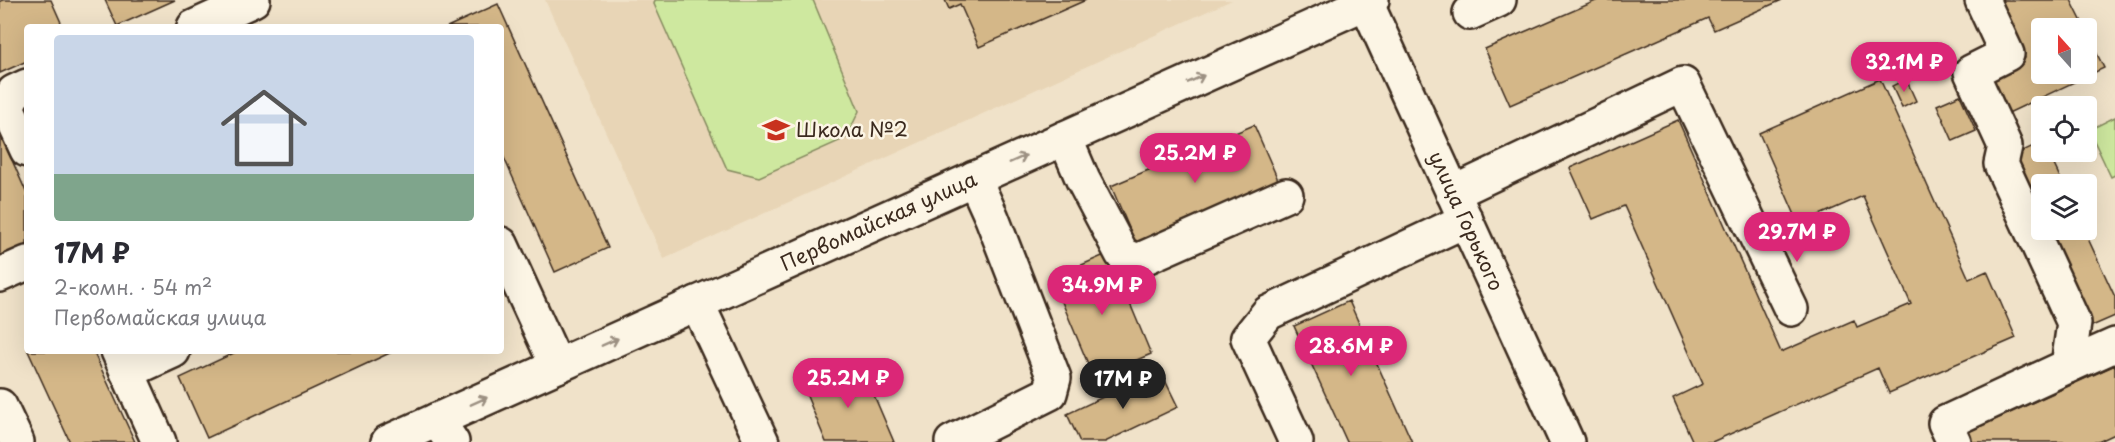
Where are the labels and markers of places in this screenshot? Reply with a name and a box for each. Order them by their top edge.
pin: 32.1M ₽ [1849,42,1959,93]
place label: Школа №2 [796,114,908,144]
school or university icon: Школа №2 [761,115,791,145]
pin: 25.2M ₽ [1140,133,1250,184]
pin: 29.7M ₽ [1742,212,1852,263]
pin: 34.9M ₽ [1047,265,1157,316]
pin: 28.6M ₽ [1296,326,1406,377]
pin: 25.2M ₽ [793,358,903,409]
pin: 17M ₽ [1081,359,1165,410]

